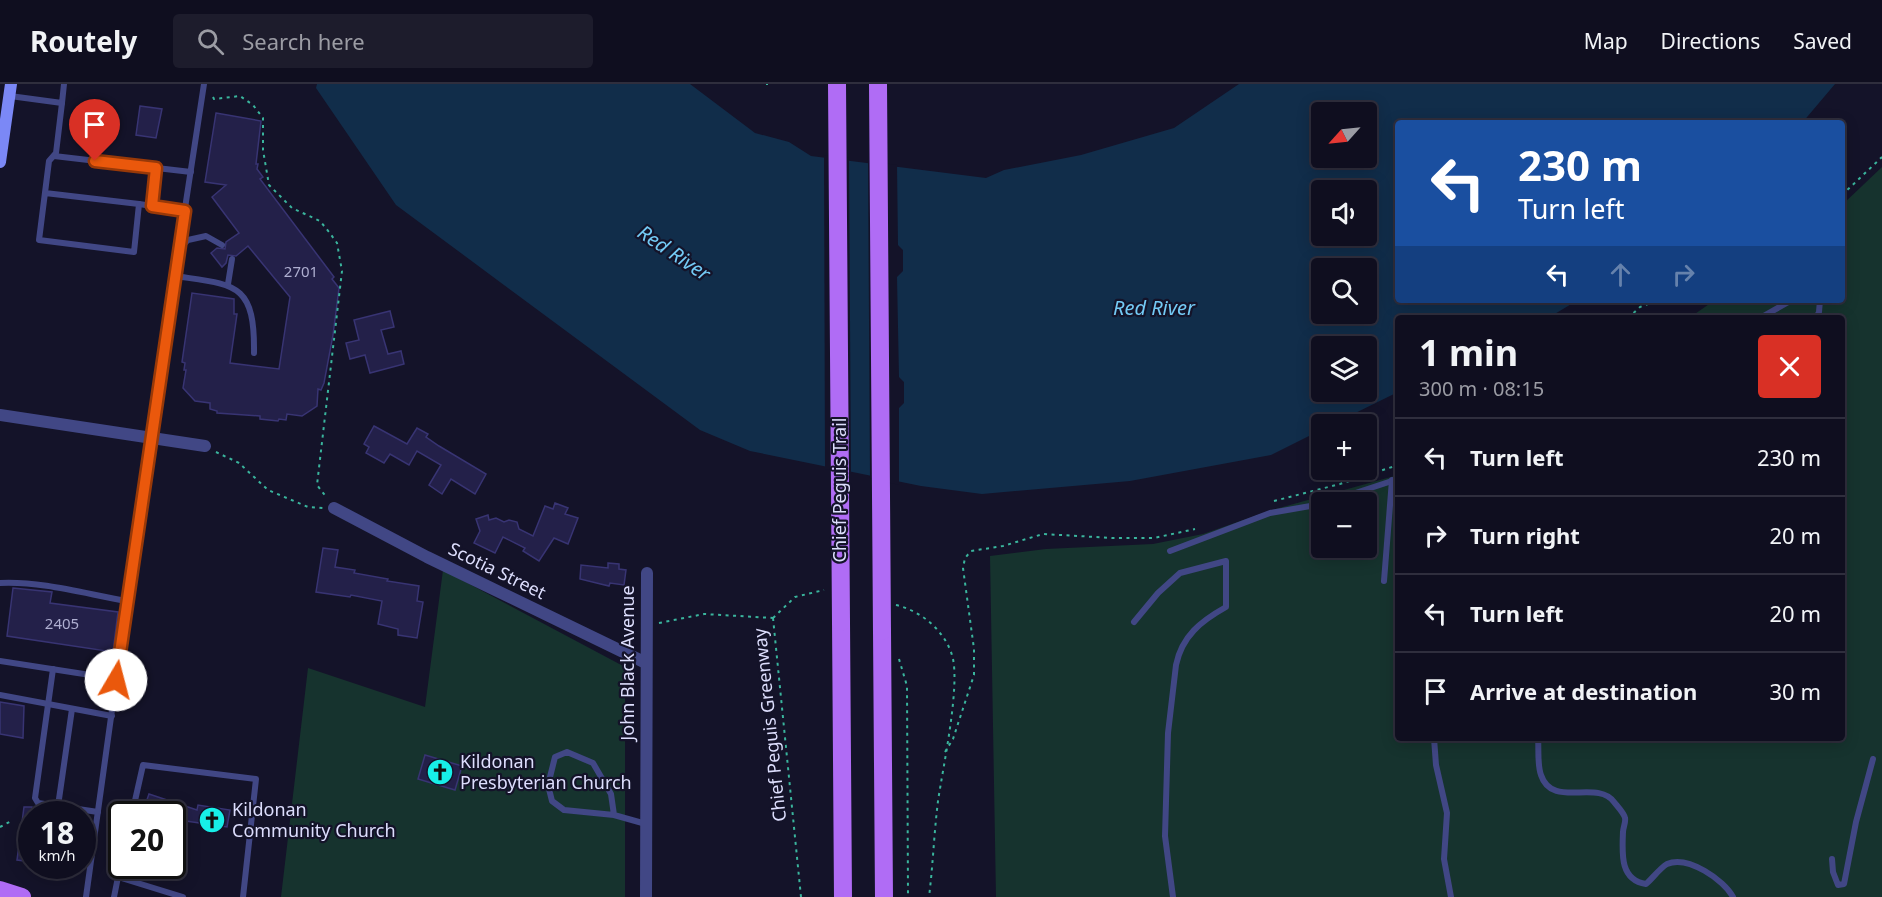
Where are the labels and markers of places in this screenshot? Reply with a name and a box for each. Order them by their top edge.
pin [69,99,120,161]
place label: Kildonan Presbyterian Church [460,749,632,794]
church icon: Kildonan Presbyterian Church [425,757,455,787]
place label: Kildonan Community Church [232,797,396,842]
church icon: Kildonan Community Church [197,805,227,835]

